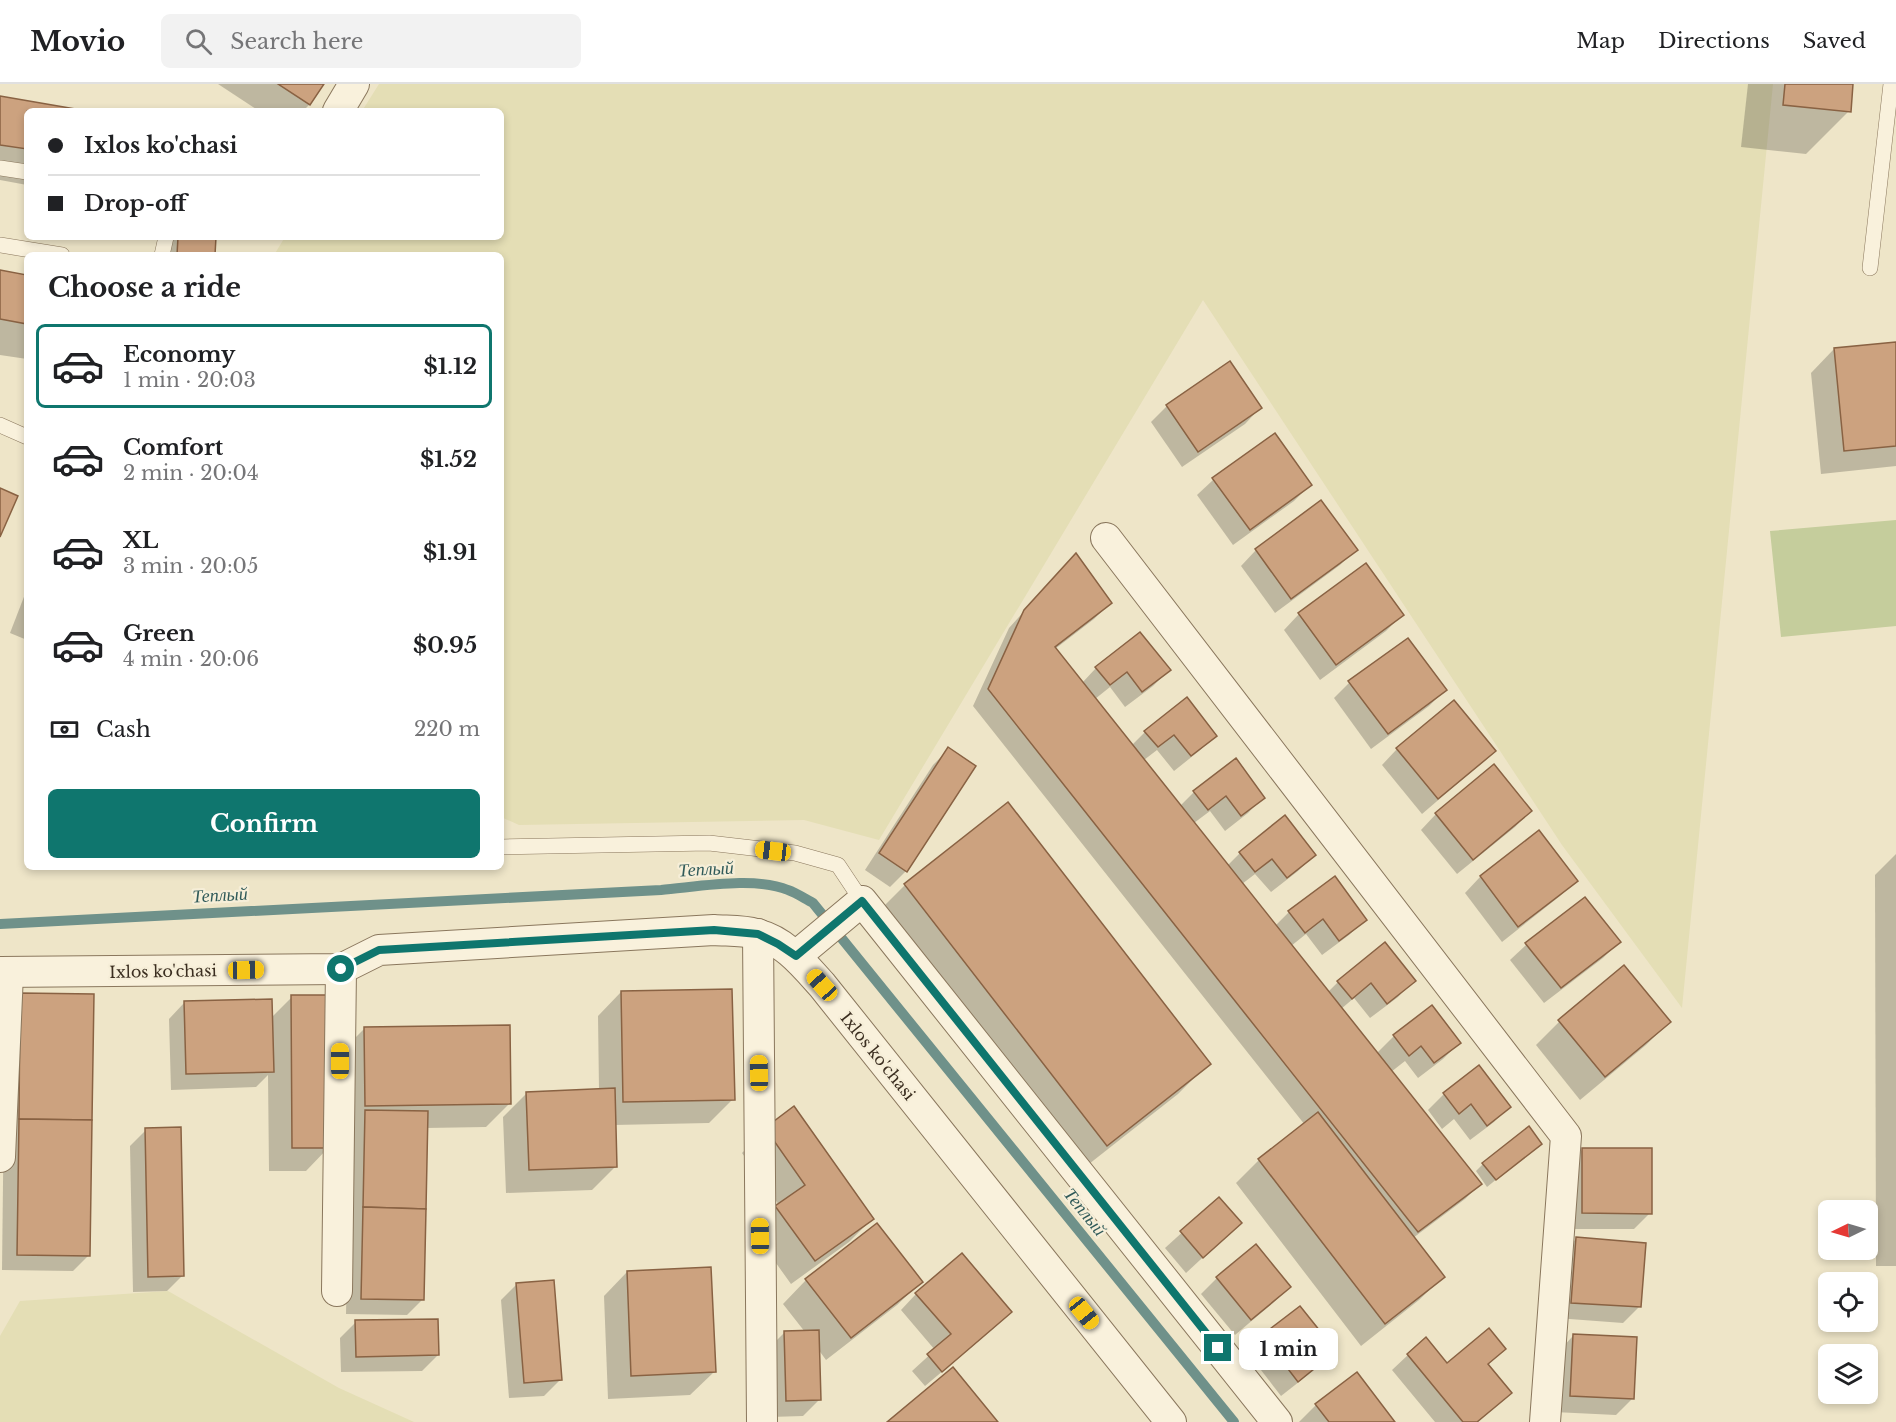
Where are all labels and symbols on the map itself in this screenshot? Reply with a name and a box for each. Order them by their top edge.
car [754,840,792,862]
water label: Теплый [678,857,734,881]
water label: Теплый [192,883,248,907]
route start [327,955,354,982]
street label: Ixlos ko'chasi [109,960,217,982]
car [228,961,264,979]
car [803,966,841,1004]
street label: Ixlos ko'chasi [836,1008,920,1105]
car [331,1043,349,1079]
car [750,1055,768,1091]
water label: Теплый [1059,1184,1111,1240]
north arrow [1818,1200,1878,1260]
car [751,1218,769,1254]
car [1066,1293,1102,1333]
callout: 1 min [1239,1327,1338,1369]
route end [1204,1334,1231,1361]

